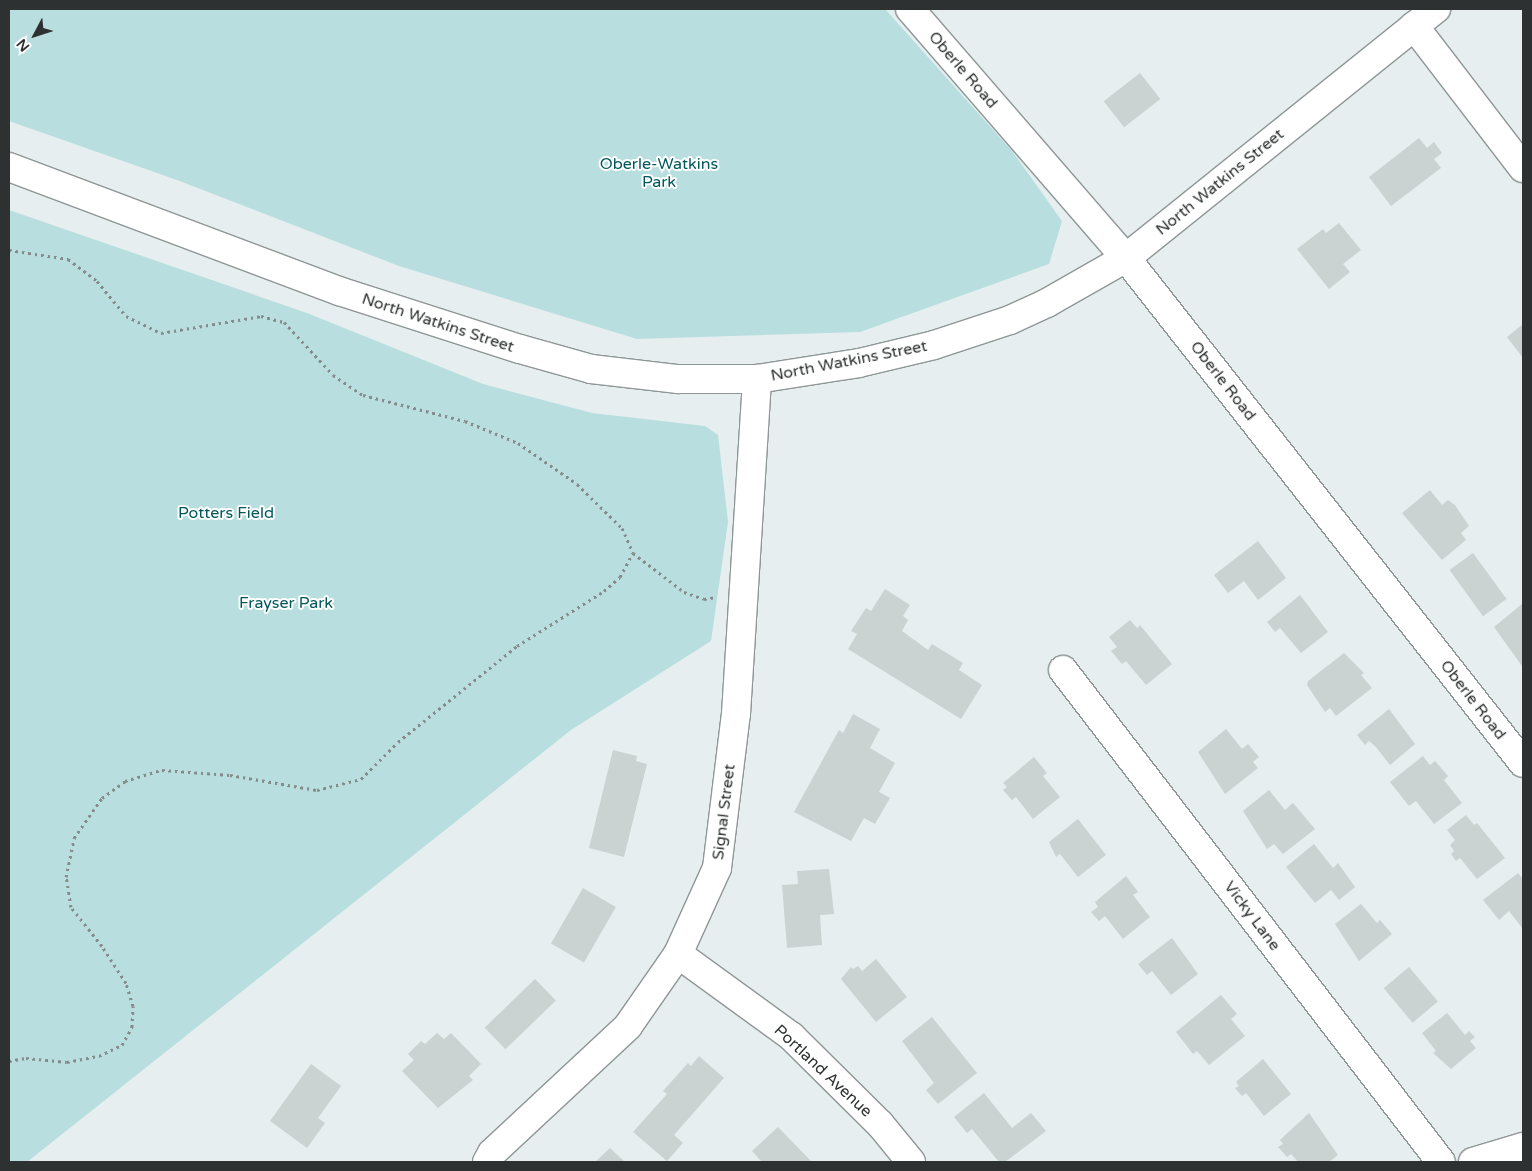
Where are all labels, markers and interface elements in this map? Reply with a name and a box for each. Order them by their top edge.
north arrow [10,10,60,60]
street label: Oberle Road [924,28,1002,112]
text: N [13,35,33,55]
street label: North Watkins Street [1152,125,1288,239]
park label: Oberle-Watkins Park [600,154,718,192]
street label: North Watkins Street [359,289,517,357]
street label: North Watkins Street [769,336,929,386]
street label: Oberle Road [1186,337,1260,425]
park label: Potters Field [178,503,274,523]
park label: Frayser Park [239,593,333,613]
street label: Oberle Road [1436,656,1510,744]
street label: Signal Street [709,763,739,861]
street label: Vicky Lane [1220,878,1284,954]
street label: Portland Avenue [770,1021,876,1121]

